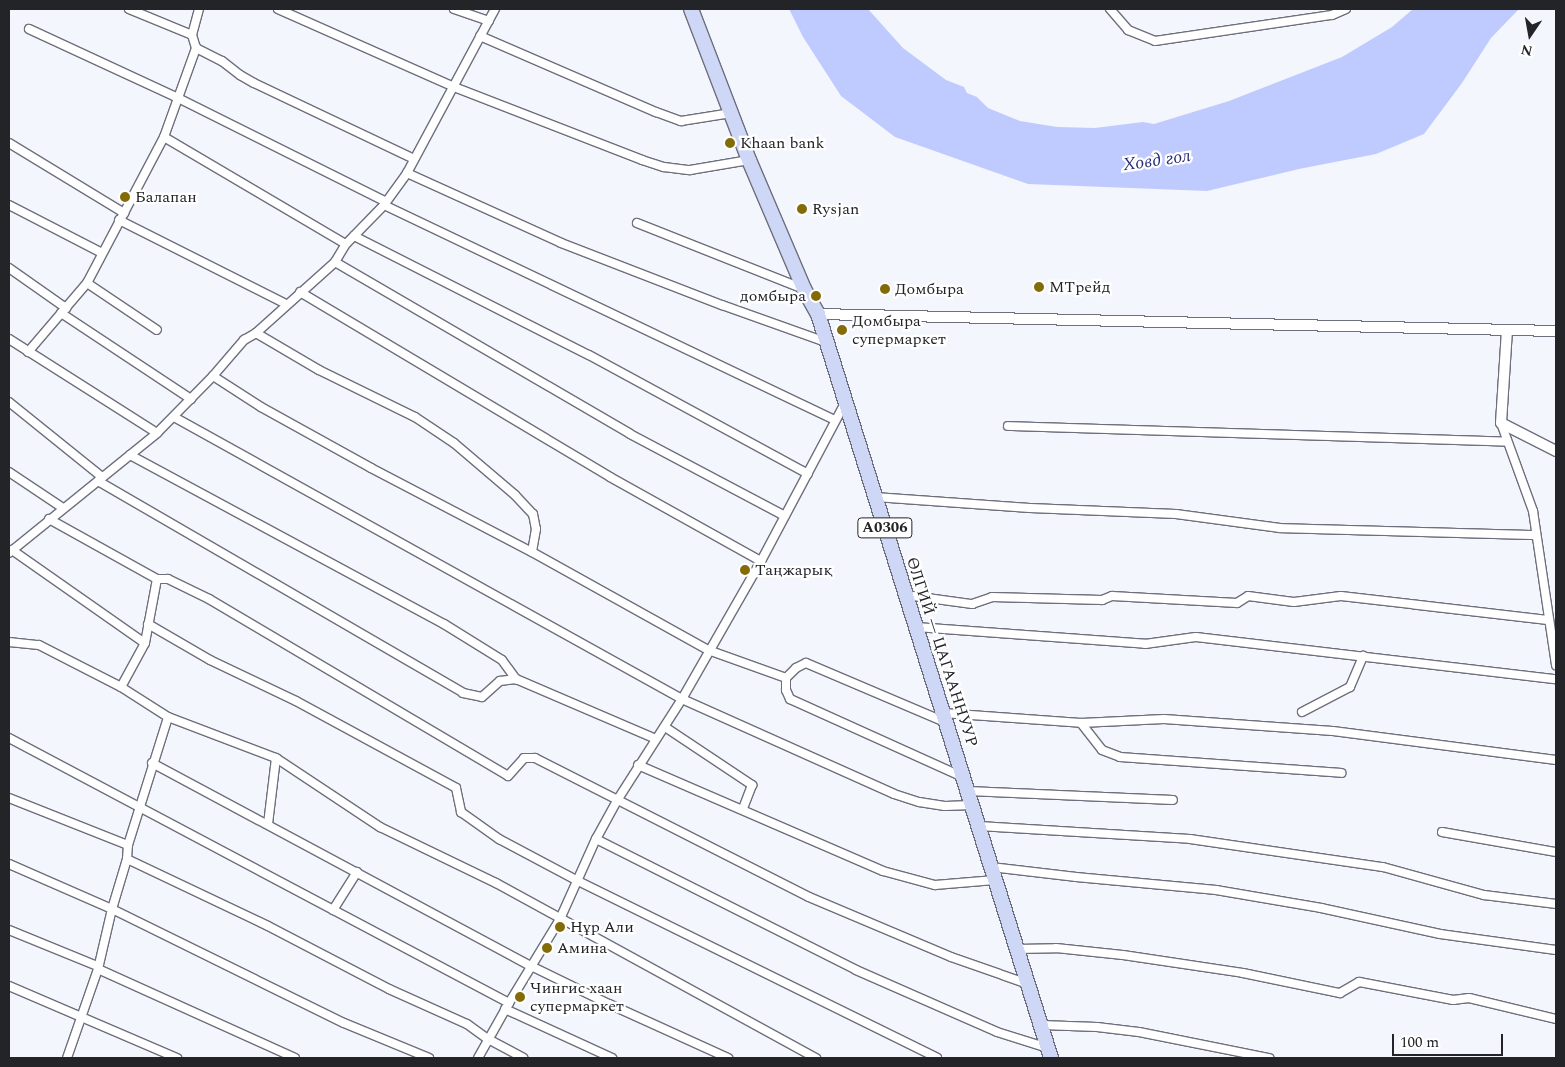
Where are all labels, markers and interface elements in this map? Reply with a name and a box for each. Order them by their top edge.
north arrow [1505,10,1555,60]
text: N [1519,39,1535,62]
place label: Khaan bank [740,133,824,153]
marker: Khaan bank [724,137,736,149]
water label: Ховд гол [1122,146,1192,176]
place label: Балапан [135,187,197,207]
marker: Балапан [119,191,131,203]
place label: Rysjan [812,199,859,219]
marker: Rysjan [796,203,808,215]
place label: MTрейд [1049,277,1110,297]
place label: Домбыра [895,279,964,299]
marker: MTрейд [1033,281,1045,293]
marker: Домбыра [879,283,891,295]
place label: домбыра [740,286,806,306]
marker: домбыра [810,290,822,302]
place label: Домбыра супермаркет [852,311,946,349]
marker: Домбыра супермаркет [836,324,848,336]
road number: A0306 [856,516,914,540]
street label: ӨЛГИЙ — ЦАГААННУУР [902,555,982,749]
place label: Таңжарық [755,560,832,580]
marker: Таңжарық [739,564,751,576]
place label: Нұр Али [570,917,634,937]
marker: Нұр Али [554,921,566,933]
place label: Амина [557,938,607,958]
marker: Амина [541,942,553,954]
place label: Чингис хаан супермаркет [530,978,624,1016]
marker: Чингис хаан супермаркет [514,991,526,1003]
scale bar [1395,1024,1506,1056]
text: 100 m [1400,1031,1439,1054]

